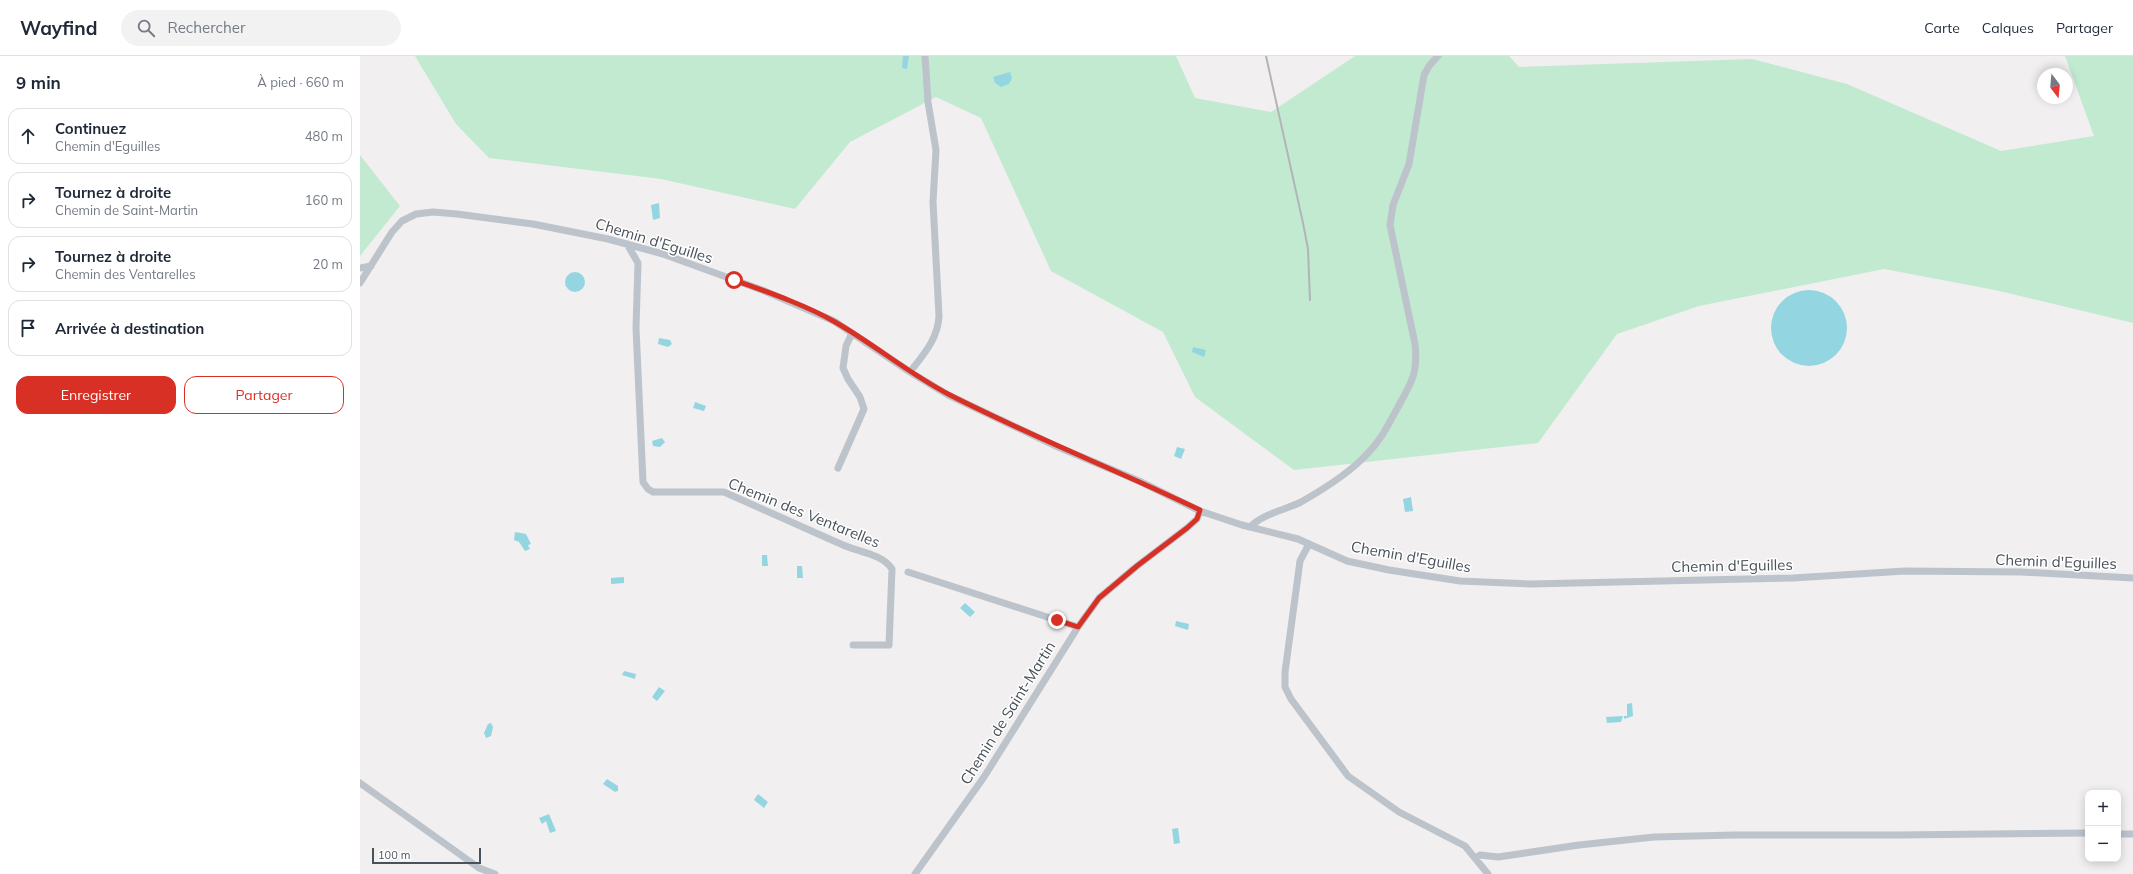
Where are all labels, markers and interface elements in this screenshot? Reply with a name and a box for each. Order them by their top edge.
search box [121,10,401,46]
text: Wayfind [20,16,97,40]
icon: search [135,17,157,39]
text: Rechercher [167,18,245,37]
text: Carte [1924,19,1960,37]
text: Calques [1982,19,2034,37]
text: Partager [2056,19,2113,37]
north arrow [2037,68,2073,104]
text: 9 min [16,72,61,93]
text: À pied · 660 m [257,74,344,90]
text: Continuez [55,119,126,138]
icon: ahead [17,125,39,147]
text: 480 m [305,128,343,144]
text: Chemin d'Eguilles [55,138,161,154]
text: Tournez à droite [55,183,171,202]
icon: right [17,189,39,211]
text: 160 m [305,192,343,208]
text: Chemin de Saint-Martin [55,202,198,218]
street label: Chemin d'Eguilles [593,214,715,267]
text: Tournez à droite [55,247,171,266]
icon: right [17,253,39,275]
text: 20 m [313,256,343,272]
text: Chemin des Ventarelles [55,266,196,282]
route start [725,271,743,289]
icon: arrive [17,317,39,339]
text: Arrivée à destination [55,319,204,338]
button: Enregistrer [16,376,176,414]
button: Partager [184,376,344,414]
street label: Chemin des Ventarelles [725,473,883,552]
street label: Chemin d'Eguilles [1349,537,1473,576]
street label: Chemin d'Eguilles [1995,550,2117,573]
street label: Chemin d'Eguilles [1671,555,1793,576]
route end [1048,611,1066,629]
street label: Chemin de Saint-Martin [956,638,1059,788]
map controls [2085,790,2121,862]
button: + [2085,790,2121,826]
button: − [2085,826,2121,862]
scale bar [372,846,481,865]
text: 100 m [378,848,410,862]

